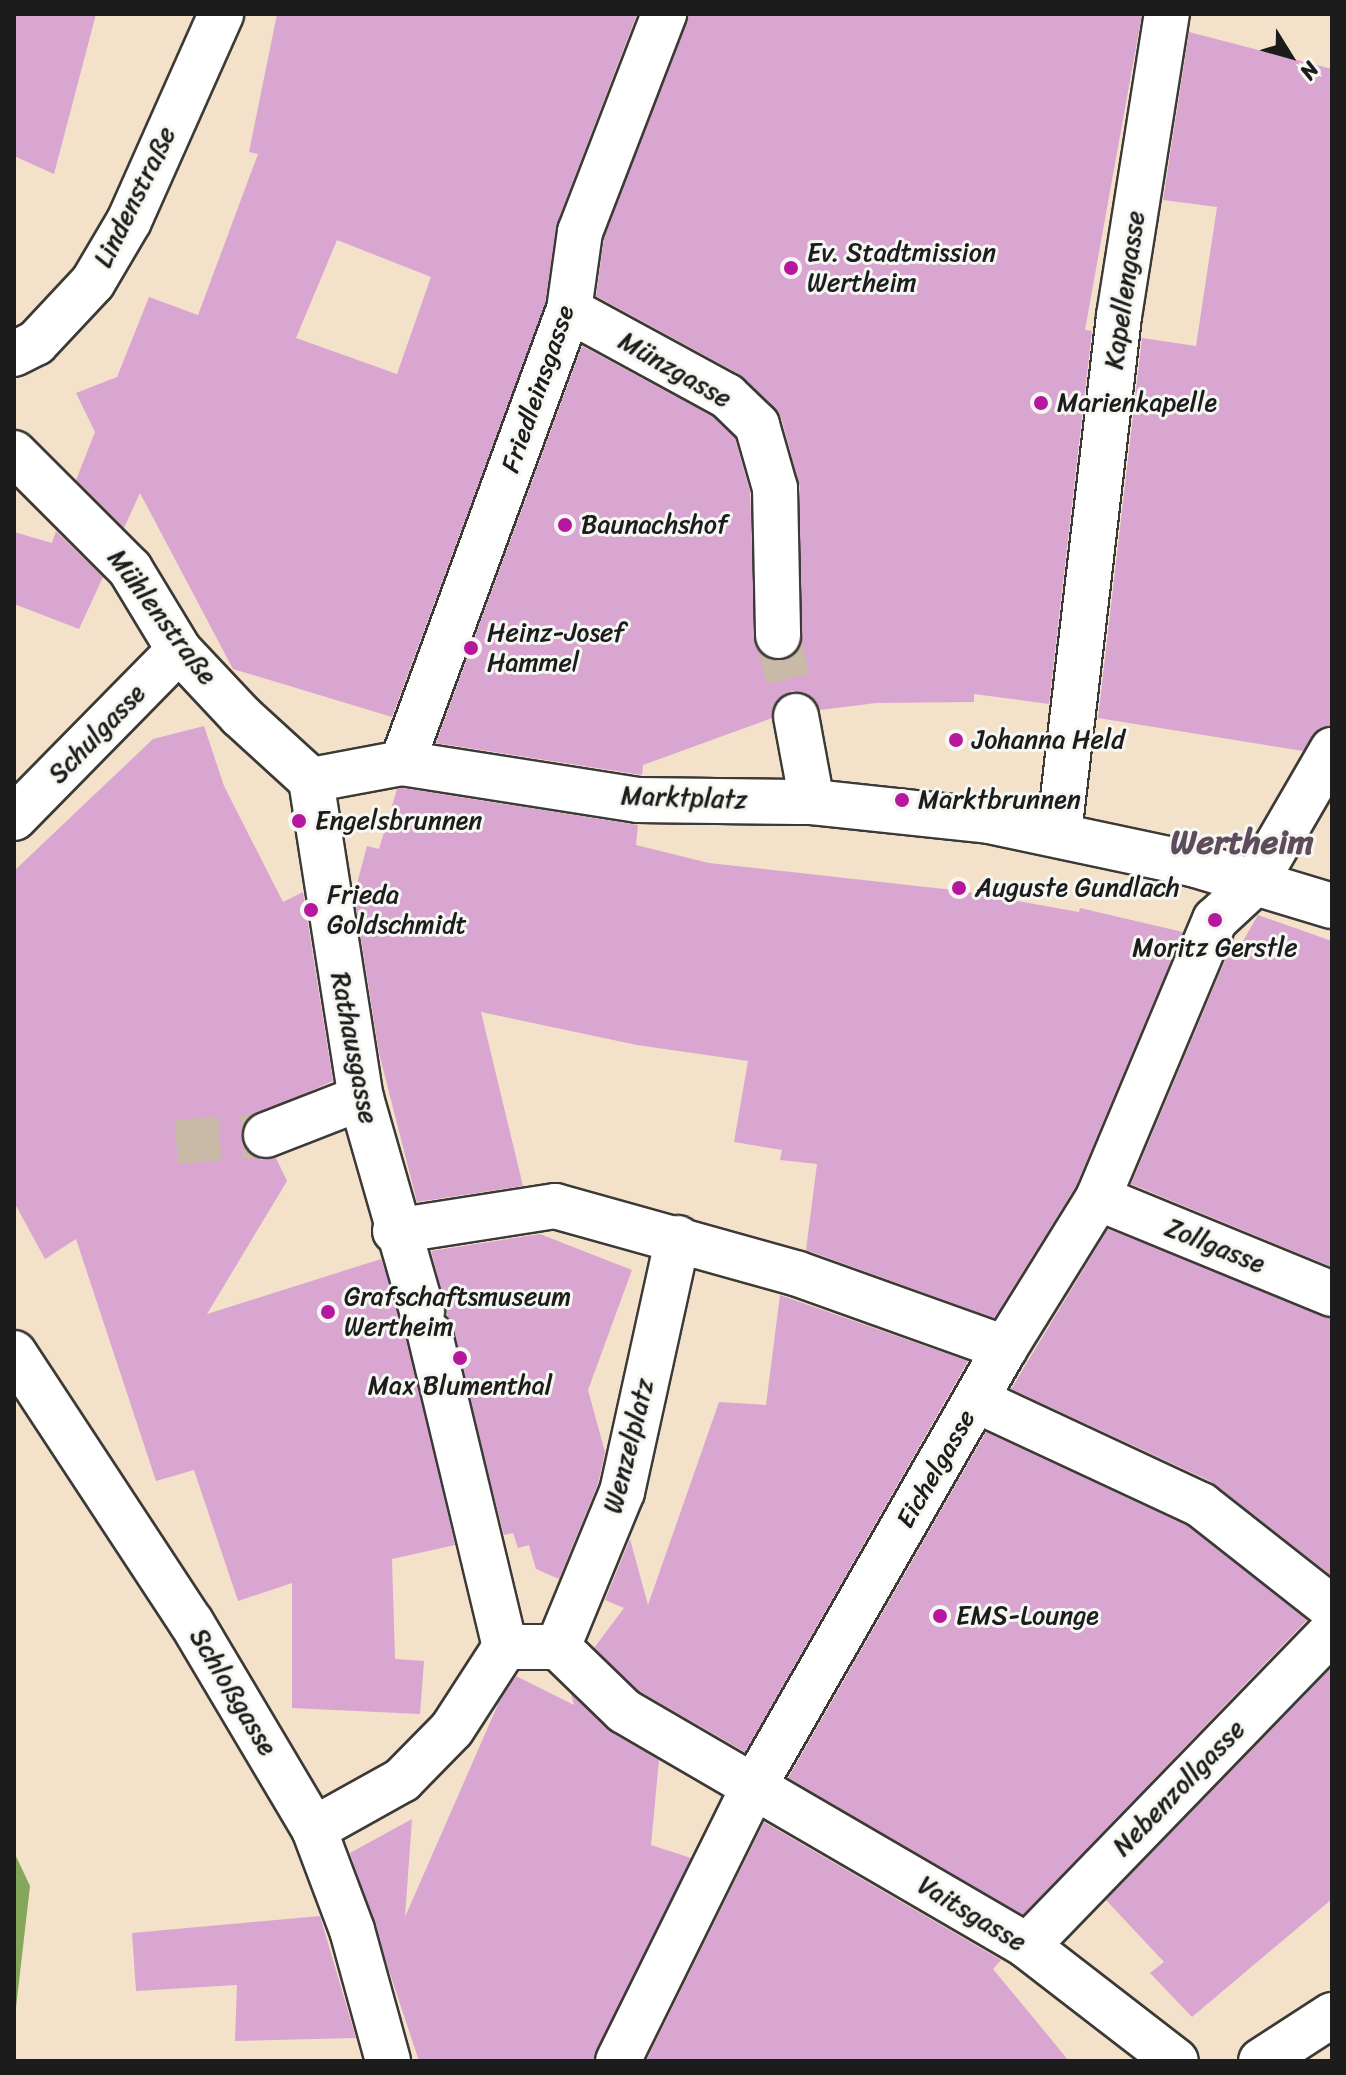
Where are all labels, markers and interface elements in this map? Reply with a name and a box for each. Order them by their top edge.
north arrow [1250,16,1330,96]
text: N [1289,53,1330,89]
street label: Lindenstraße [88,122,182,272]
street label: Kapellengasse [1098,209,1152,371]
place label: Ev. Stadtmission Wertheim [807,237,995,298]
marker: Ev. Stadtmission Wertheim [782,259,800,277]
street label: Friedleinsgasse [495,301,581,477]
street label: Münzgasse [613,325,737,415]
place label: Marienkapelle [1057,387,1217,419]
marker: Marienkapelle [1032,394,1050,412]
place label: Baunachshof [581,509,728,541]
marker: Baunachshof [556,516,574,534]
street label: Mühlenstraße [101,543,223,691]
place label: Heinz-Josef Hammel [487,617,625,678]
marker: Heinz-Josef Hammel [462,639,480,657]
street label: Schulgasse [42,678,152,790]
place label: Johanna Held [972,724,1125,756]
marker: Johanna Held [947,731,965,749]
street label: Marktplatz [620,780,748,816]
place label: Marktbrunnen [918,784,1081,816]
marker: Marktbrunnen [893,791,911,809]
place label: Engelsbrunnen [315,805,482,837]
marker: Engelsbrunnen [290,812,308,830]
district label: Wertheim [1170,823,1314,863]
place label: Auguste Gundlach [975,872,1180,904]
place label: Frieda Goldschmidt [327,879,467,940]
marker: Auguste Gundlach [950,879,968,897]
marker: Frieda Goldschmidt [302,901,320,919]
marker: Moritz Gerstle [1206,911,1224,929]
place label: Moritz Gerstle [1132,932,1298,964]
street label: Rathausgasse [324,970,384,1126]
street label: Zollgasse [1161,1212,1269,1280]
place label: Grafschaftsmuseum Wertheim [344,1281,571,1342]
marker: Grafschaftsmuseum Wertheim [319,1303,337,1321]
marker: Max Blumenthal [451,1349,469,1367]
place label: Max Blumenthal [368,1370,552,1402]
street label: Wenzelplatz [597,1375,661,1517]
street label: Eichelgasse [890,1404,982,1534]
place label: EMS-Lounge [956,1600,1099,1632]
marker: EMS-Lounge [931,1607,949,1625]
street label: Schloßgasse [183,1623,283,1761]
street label: Nebenzollgasse [1106,1714,1252,1862]
street label: Vaitsgasse [912,1870,1032,1958]

